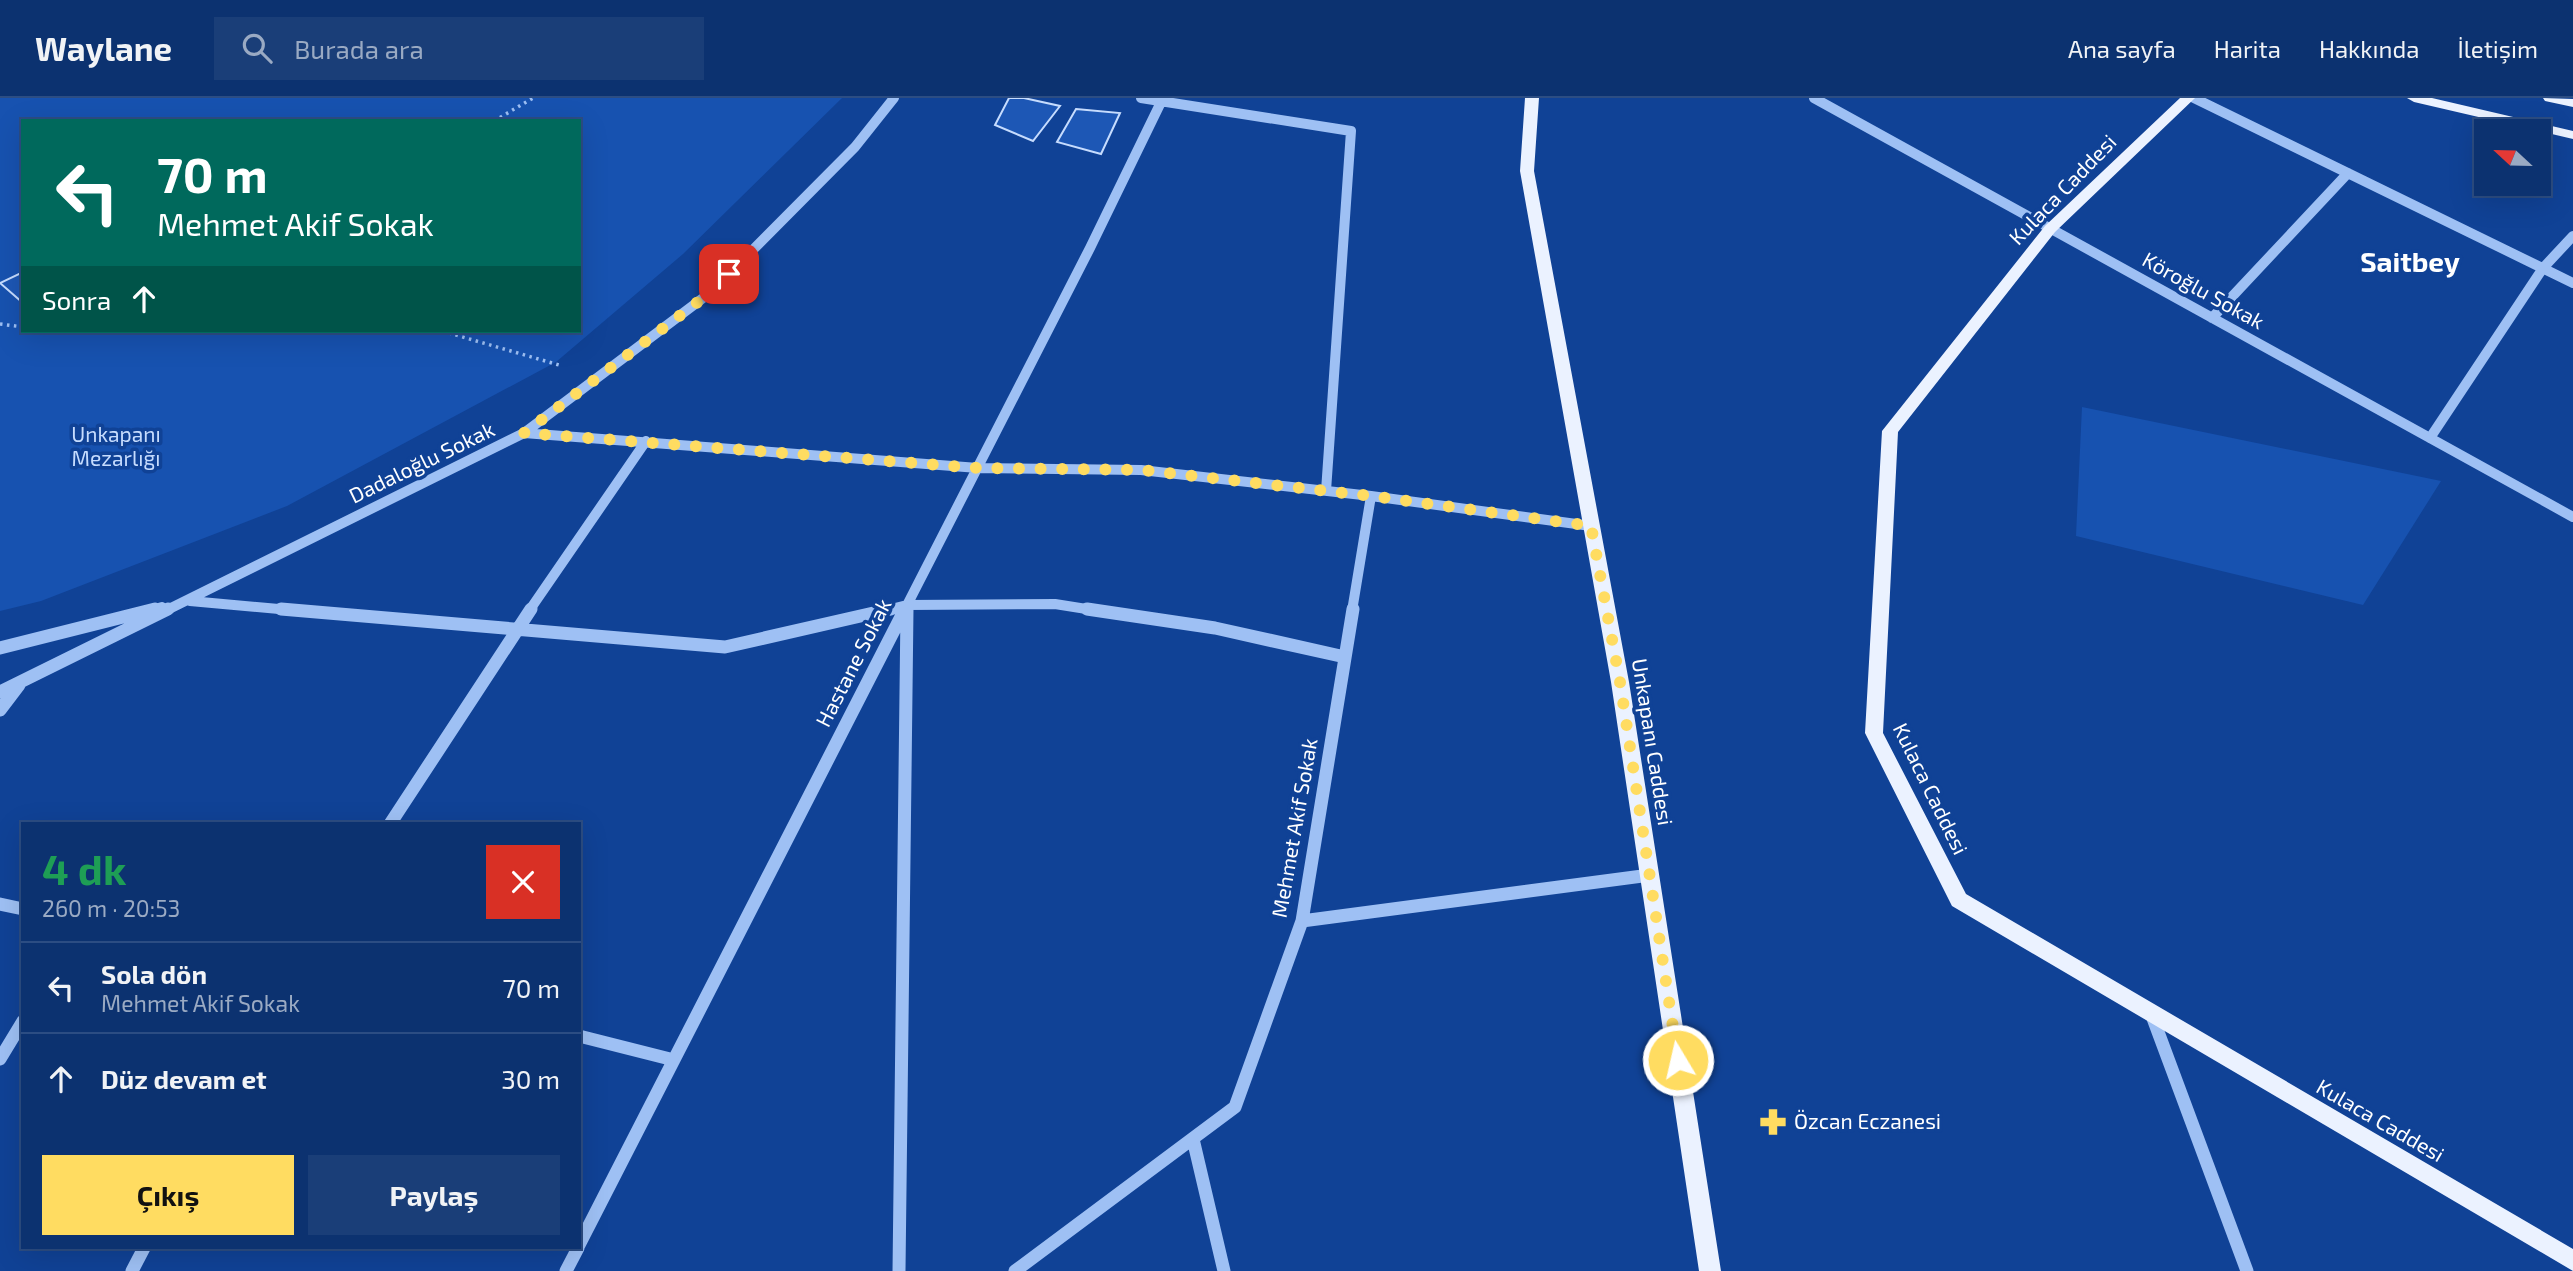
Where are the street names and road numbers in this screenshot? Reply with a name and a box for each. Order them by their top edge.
street label: Kulaca Caddesi [2003,129,2121,249]
street label: Köroğlu Sokak [2138,246,2269,334]
street label: Dadaloğlu Sokak [345,416,498,508]
street label: Hastane Sokak [810,594,896,731]
street label: Unkapanı Caddesi [1628,656,1679,827]
street label: Kulaca Caddesi [1889,718,1974,858]
street label: Mehmet Akif Sokak [1265,736,1322,919]
street label: Kulaca Caddesi [2312,1073,2449,1166]

